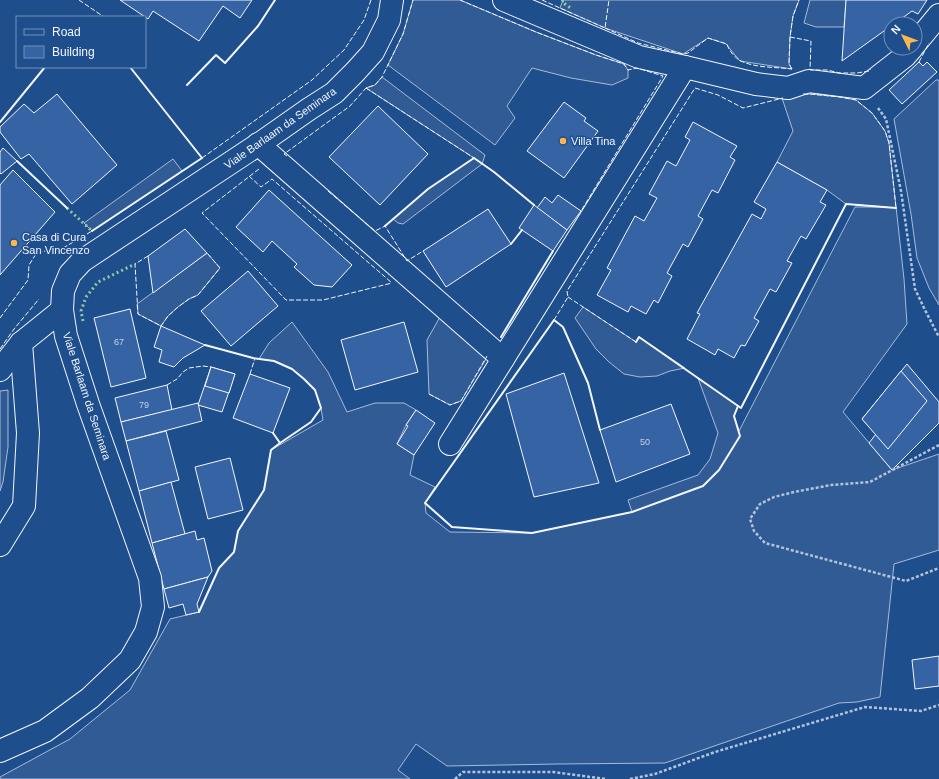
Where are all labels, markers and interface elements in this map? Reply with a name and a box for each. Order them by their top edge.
legend [16,16,146,68]
north arrow [883,16,923,56]
text: N [888,22,903,36]
text: Road [52,25,81,39]
text: Building [52,45,95,59]
street label: Viale Barlaam da Seminara [222,84,339,171]
place label: Villa Tina [571,135,616,147]
marker: Villa Tina [558,136,568,146]
place label: Casa di Cura San Vincenzo [22,231,90,256]
marker: Casa di Cura San Vincenzo [9,238,19,248]
street label: Viale Barlaam da Seminara [61,331,114,462]
house number: 67 [114,337,124,347]
house number: 79 [139,400,149,410]
house number: 50 [640,437,650,447]

